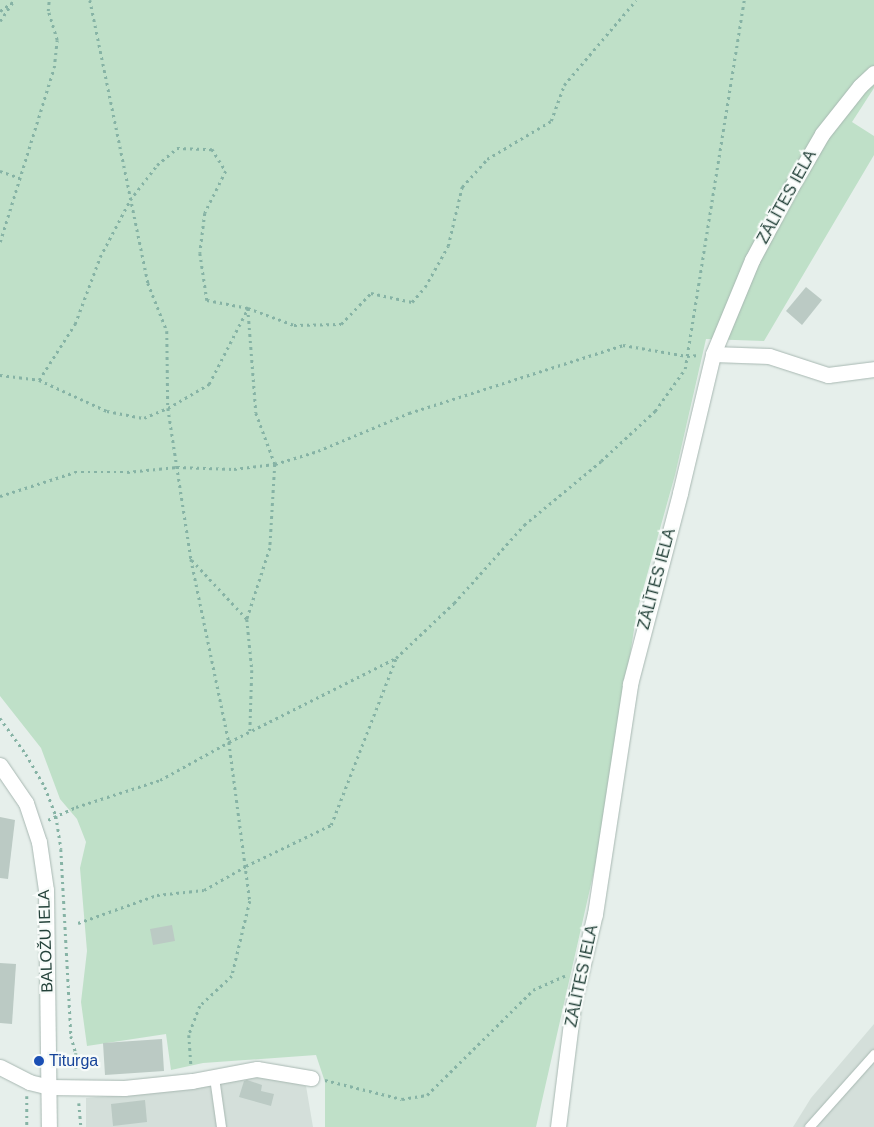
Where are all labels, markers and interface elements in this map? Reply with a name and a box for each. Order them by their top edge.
street label: ZĀLĪTES IELA [753,147,821,247]
street label: ZĀLĪTES IELA [634,526,680,632]
street label: BALOŽU IELA [35,889,57,993]
street label: ZĀLĪTES IELA [562,923,602,1029]
place label: Titurga [49,1051,98,1071]
marker: Titurga [33,1055,45,1067]

